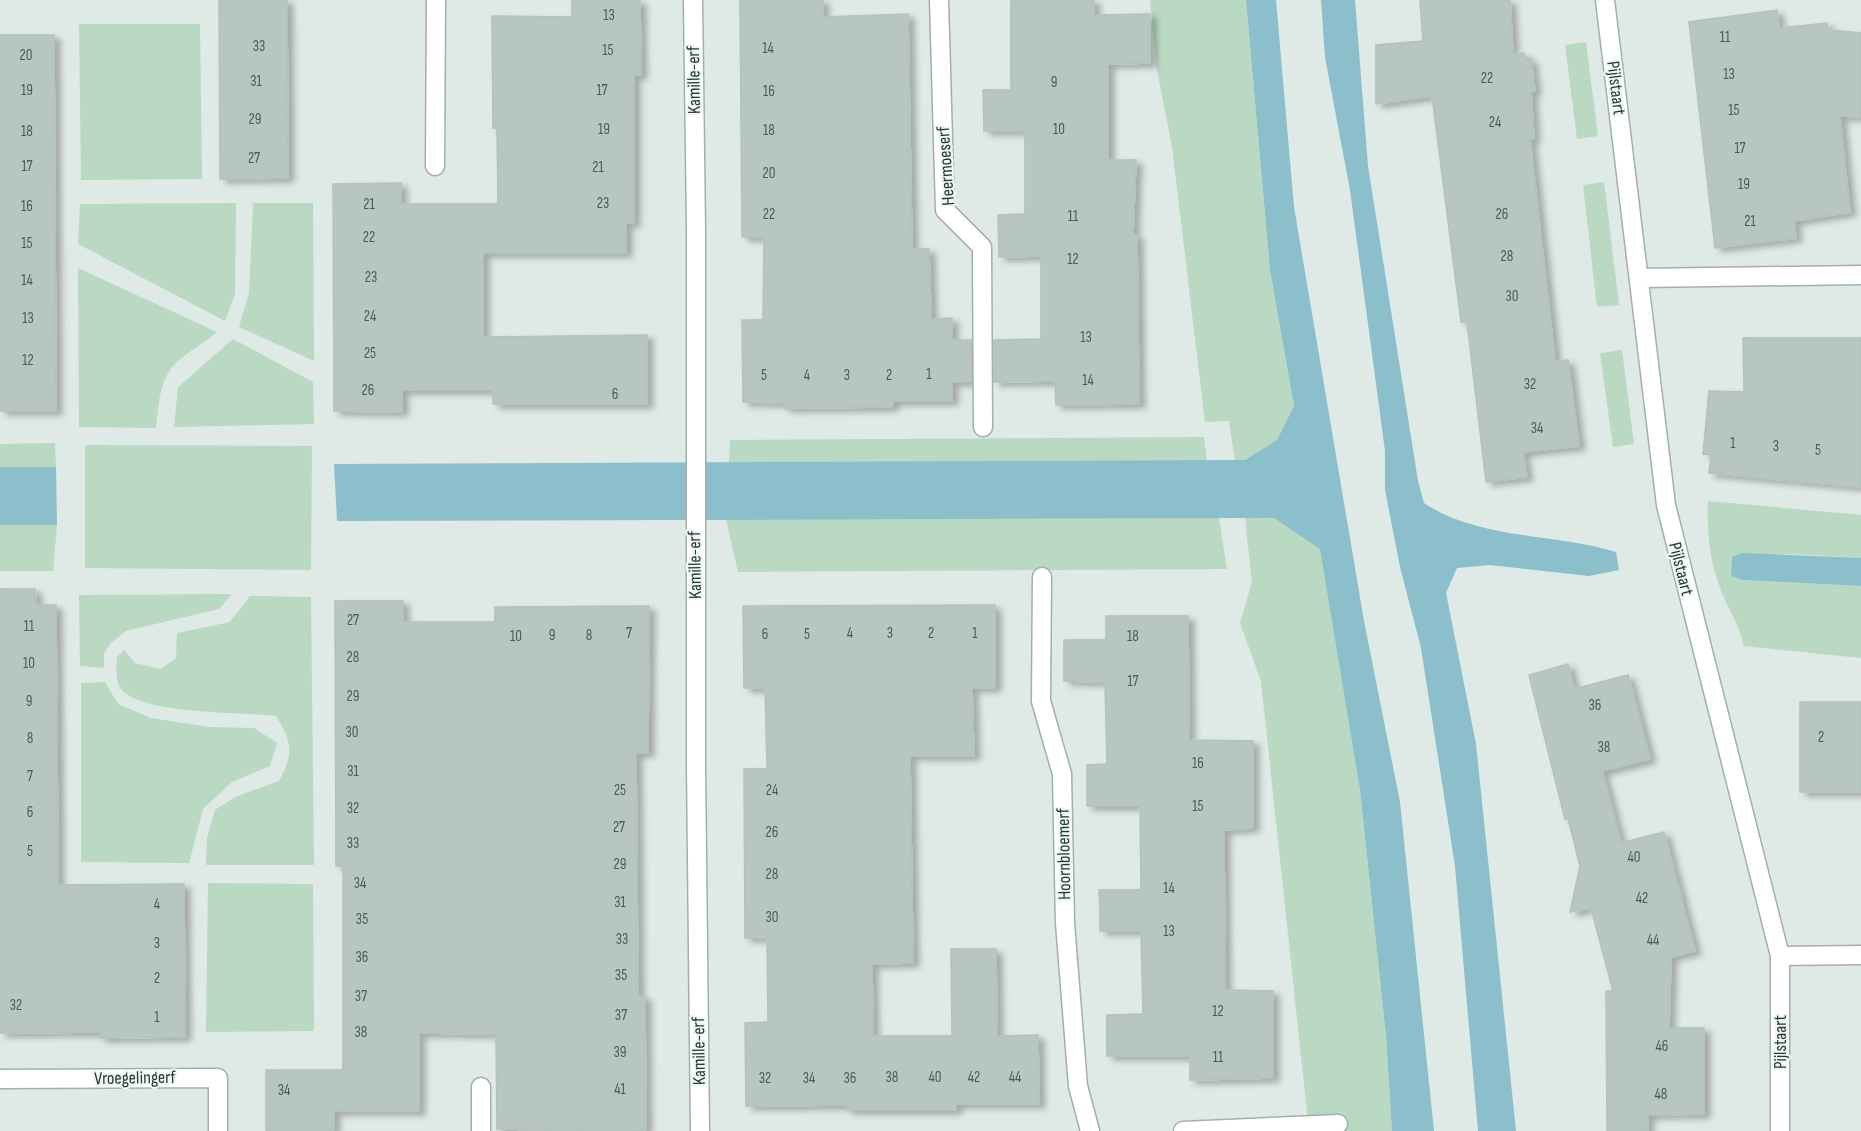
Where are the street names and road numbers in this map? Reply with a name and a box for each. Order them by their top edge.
street label: Kamille-erf [683,45,705,114]
street label: Pijlstaart [1602,60,1630,117]
street label: Heermoeserf [933,125,959,206]
street label: Kamille-erf [684,530,706,599]
street label: Pijlstaart [1664,540,1698,598]
street label: Hoornbloemerf [1053,807,1075,900]
street label: Pijlstaart [1770,1014,1791,1069]
street label: Kamille-erf [688,1016,710,1085]
street label: Vroegelingerf [94,1067,177,1089]

